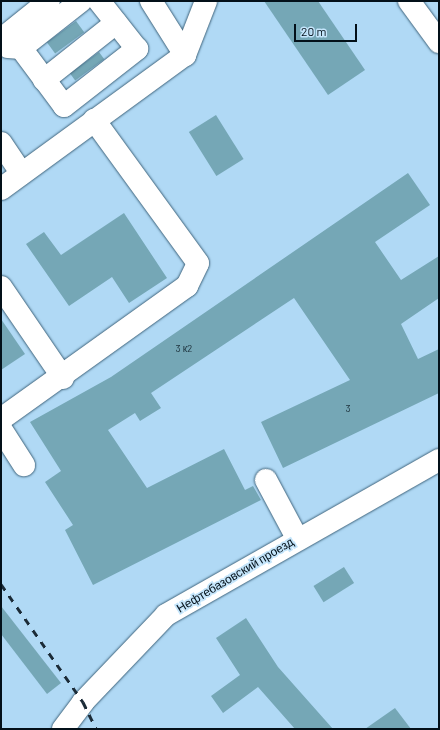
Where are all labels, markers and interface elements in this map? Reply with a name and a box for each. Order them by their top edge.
scale bar [296,16,359,42]
text: 20 m [301,24,327,38]
house number: 3 к2 [176,343,192,355]
house number: 3 [345,403,351,415]
street label: Нефтебазовский проезд [174,534,296,616]

